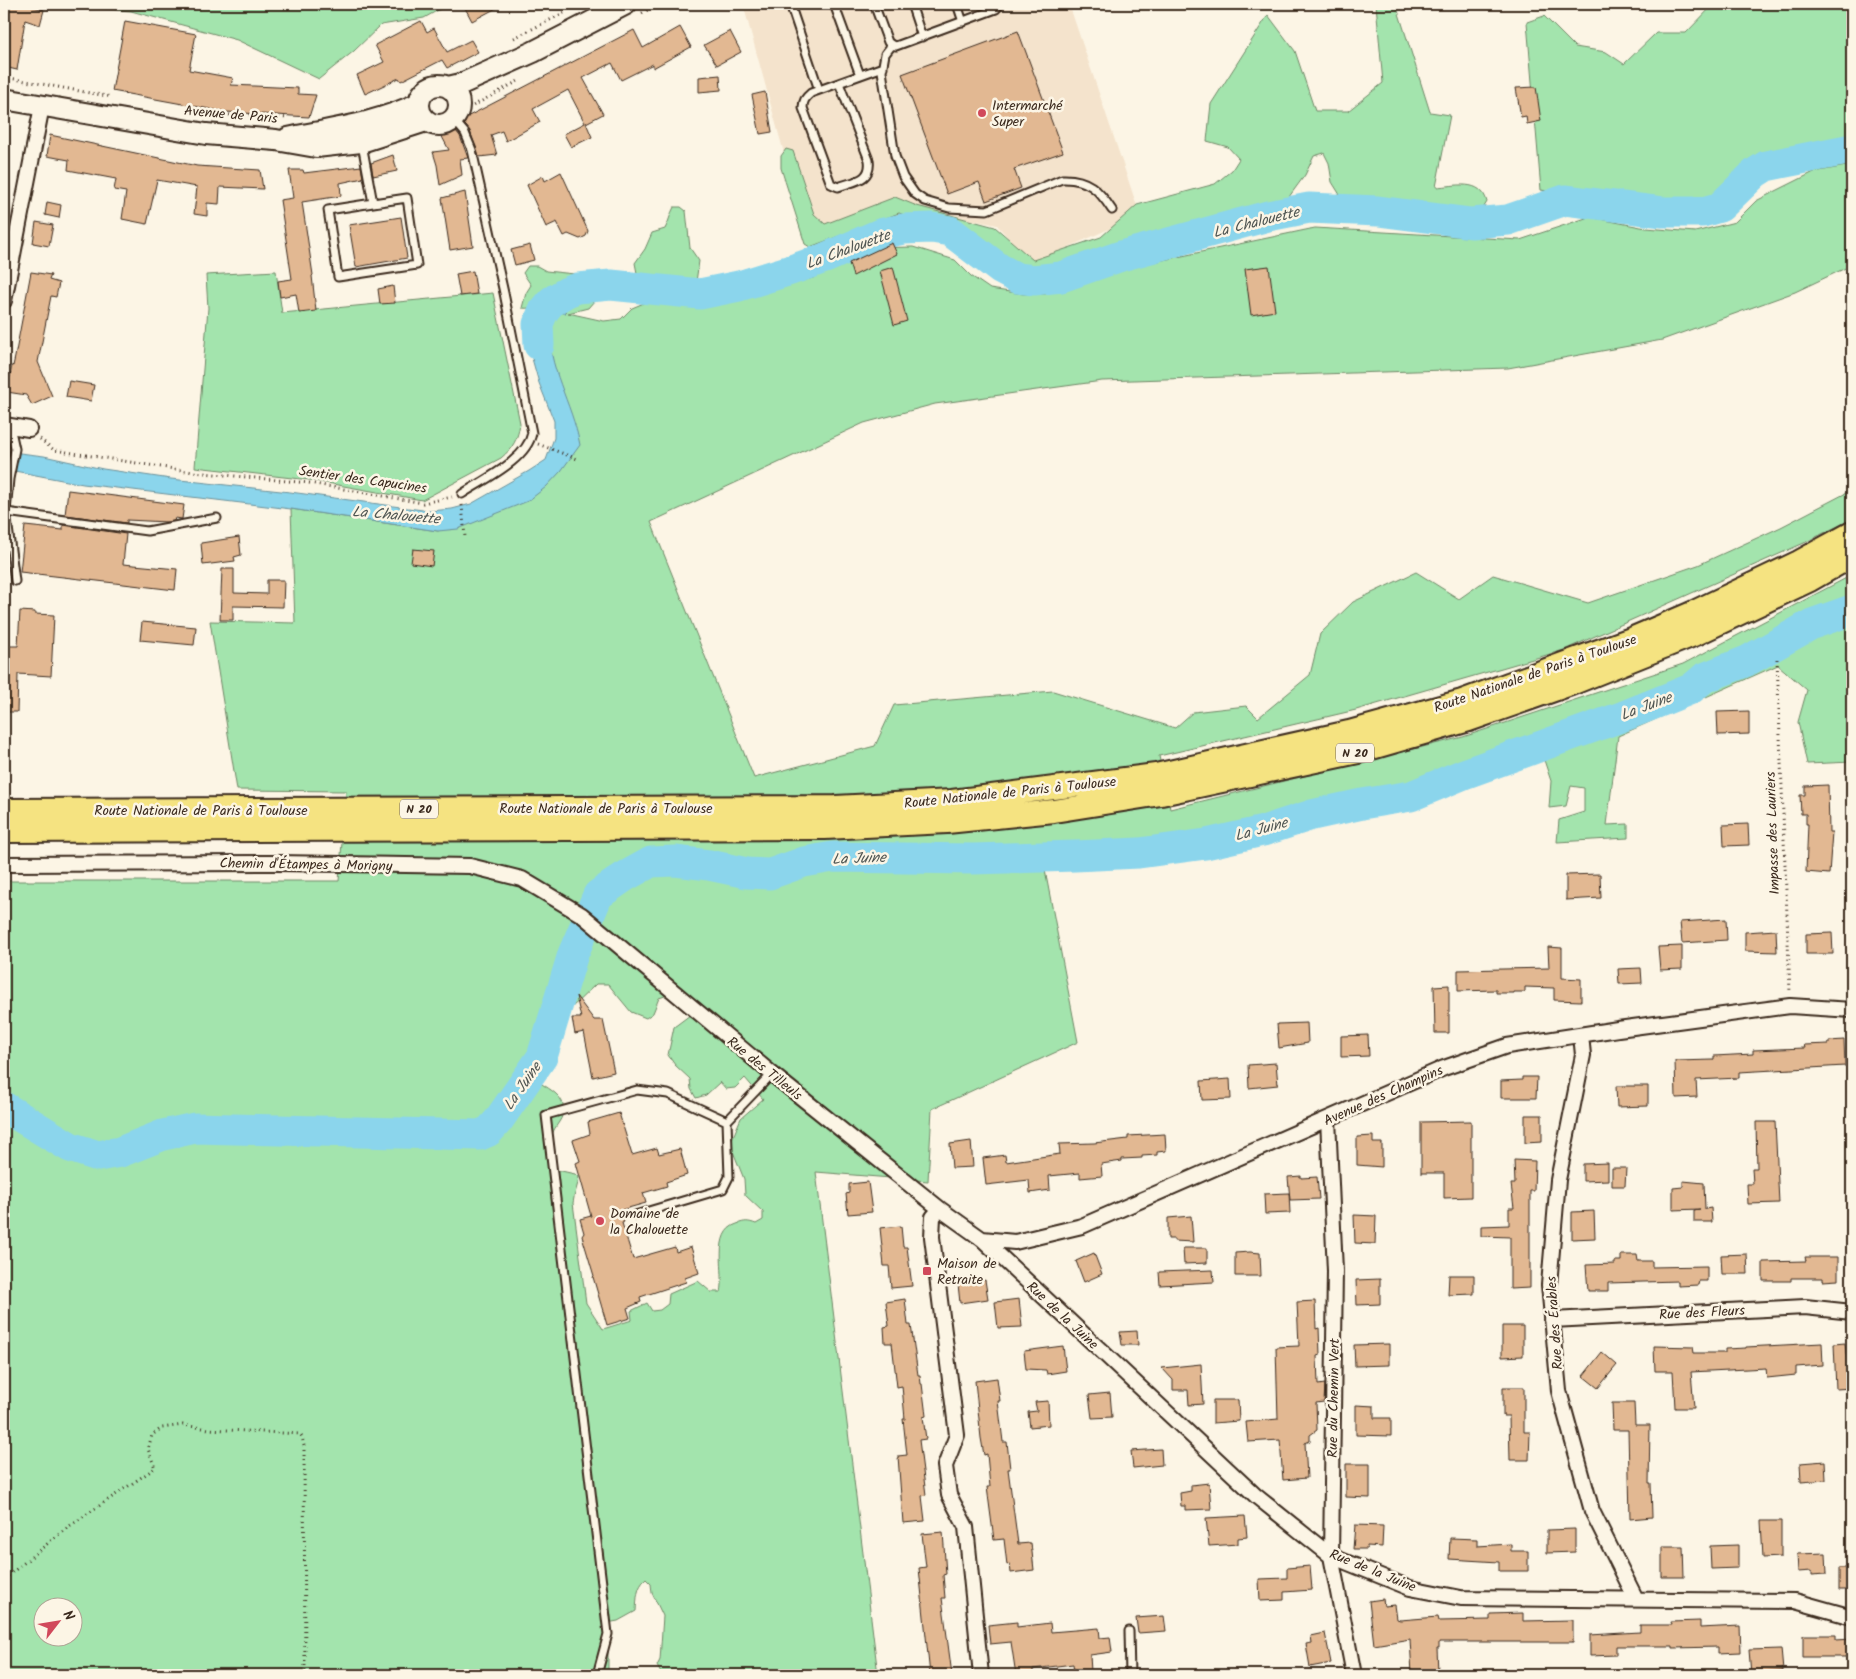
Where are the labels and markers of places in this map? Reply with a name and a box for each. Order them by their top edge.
place label: Intermarché Super [992,95,1063,133]
marker: Intermarché Super [976,107,988,119]
place label: Domaine de la Chalouette [610,1203,689,1241]
marker: Domaine de la Chalouette [594,1215,606,1227]
place label: Maison de Retraite [937,1253,997,1291]
marker: Maison de Retraite [921,1265,933,1277]

